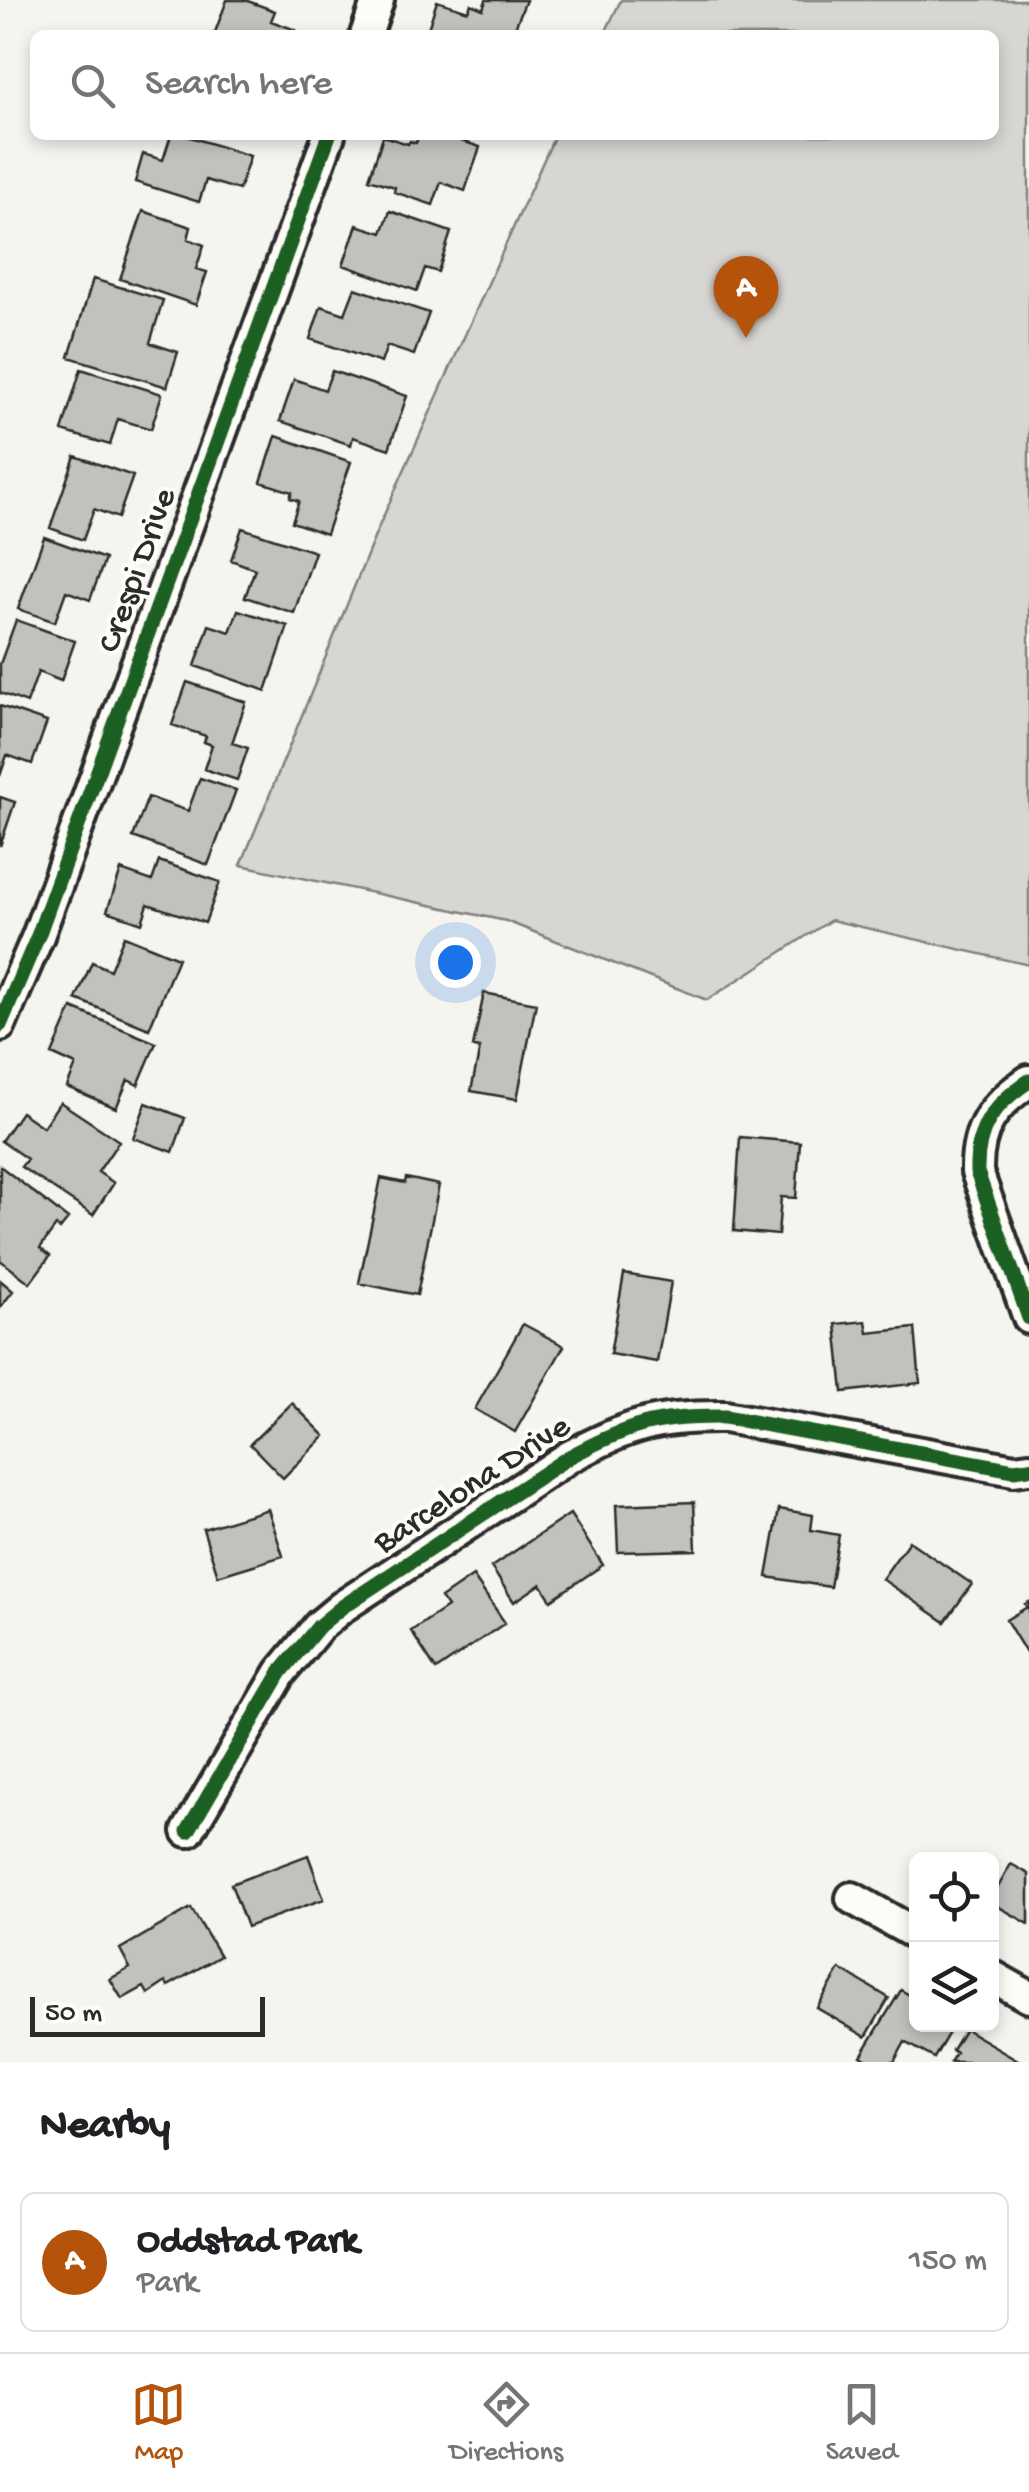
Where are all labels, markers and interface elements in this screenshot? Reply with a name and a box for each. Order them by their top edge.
search box [30,30,999,140]
icon: search [65,58,120,113]
text: Search here [145,63,332,107]
pin: A [714,255,778,338]
street label: Crespi Drive [90,482,188,659]
your location [430,937,481,988]
street label: Barcelona Drive [366,1407,580,1565]
map controls [909,1852,999,2032]
button: locate [909,1852,999,1942]
button: layers [909,1942,999,2032]
scale bar [30,1992,265,2036]
text: 50 m [45,1998,102,2031]
text: Nearby [40,2103,170,2152]
text: Oddstad Park [137,2221,359,2265]
text: A [65,2243,84,2281]
text: 150 m [909,2243,987,2281]
text: Park [137,2265,198,2303]
tab: Map [131,2377,186,2470]
tab: Directions [449,2377,563,2470]
tab: Saved [826,2377,898,2470]

